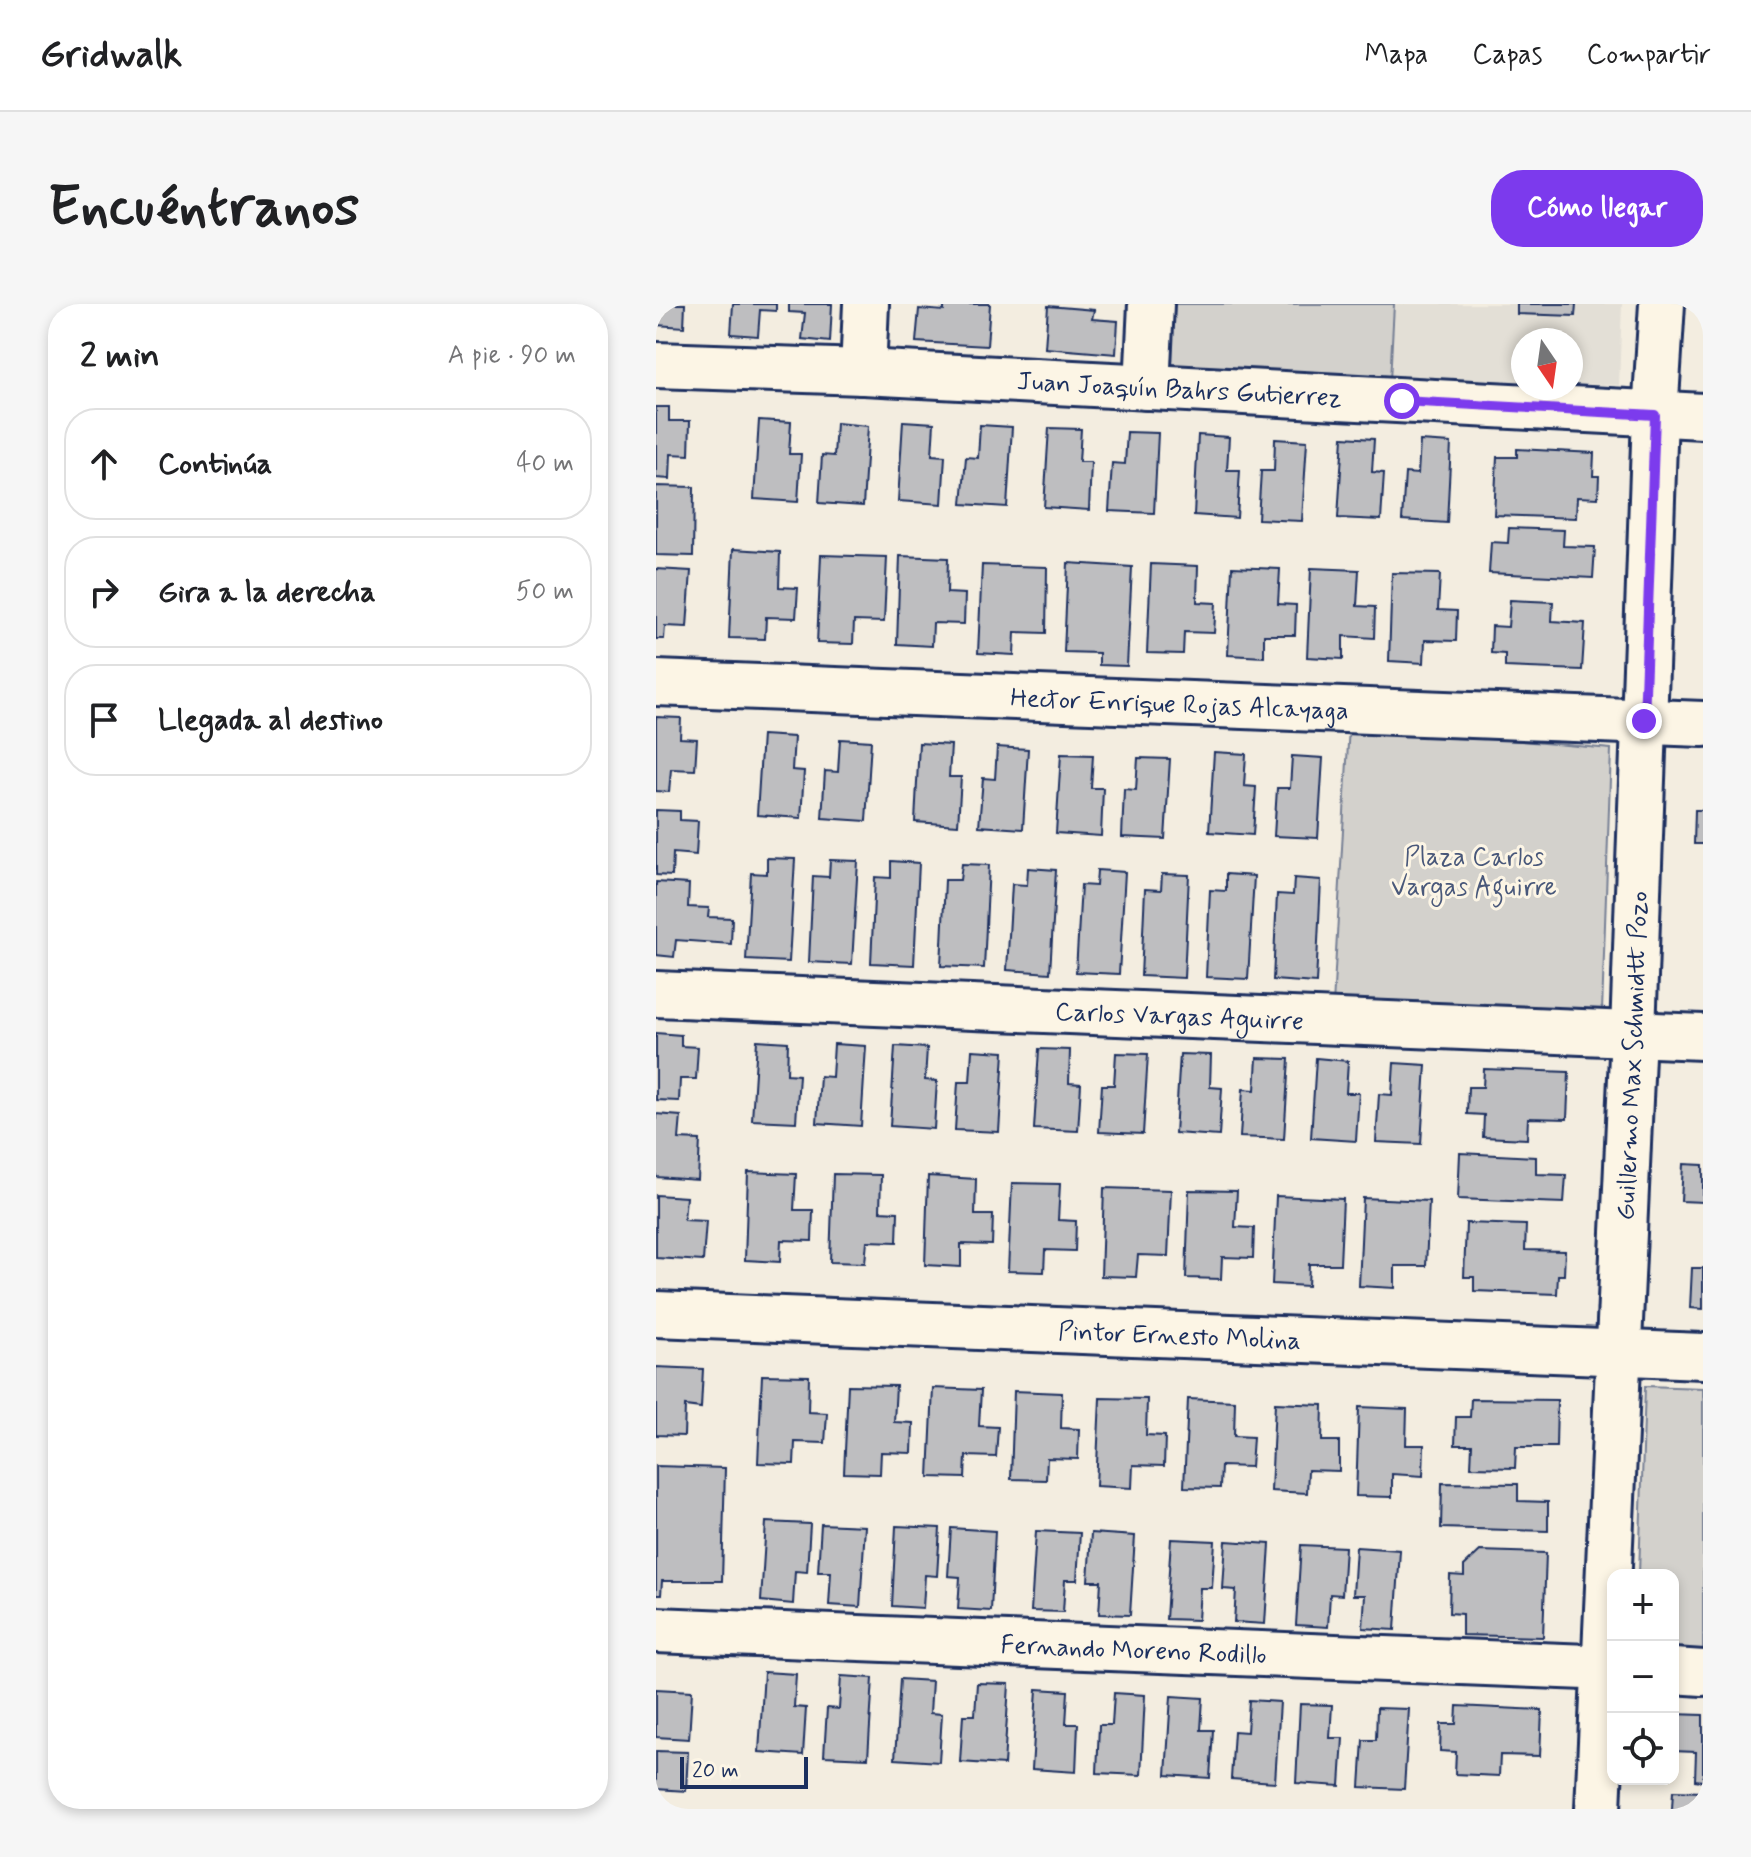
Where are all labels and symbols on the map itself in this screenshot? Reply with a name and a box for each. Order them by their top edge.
north arrow [1511,328,1583,400]
street label: Juan Joaquín Bahrs Gutierrez [1016,365,1343,416]
route start [1384,383,1420,419]
street label: Hector Enrique Rojas Alcayaga [1010,682,1349,729]
route end [1626,703,1662,739]
park label: Plaza Carlos Vargas Aguirre [1391,841,1557,908]
street label: Guillermo Max Schmidtt Pozo [1610,891,1657,1221]
street label: Carlos Vargas Aguirre [1054,995,1305,1040]
street label: Pintor Ernesto Molina [1057,1315,1302,1359]
street label: Fernando Moreno Rodillo [1000,1629,1267,1673]
scale bar [680,1753,808,1789]

